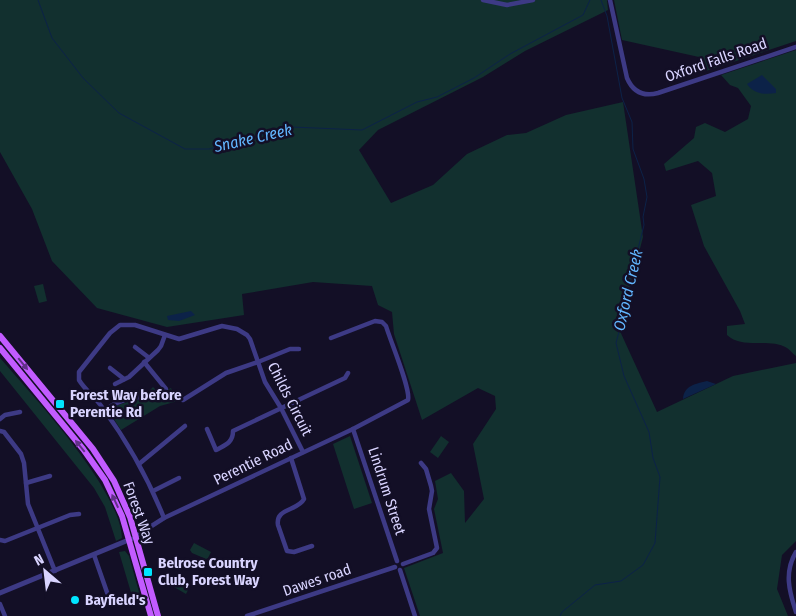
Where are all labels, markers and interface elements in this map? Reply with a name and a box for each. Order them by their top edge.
street label: Oxford Falls Road [663,34,769,86]
water label: Snake Creek [211,120,294,156]
water label: Oxford Creek [609,247,647,333]
one-way arrow [17,357,28,370]
street label: Childs Circuit [264,359,316,439]
place label: Forest Way before Perentie Rd [70,386,182,421]
marker: Forest Way before Perentie Rd [54,398,66,410]
street label: Perentie Road [211,435,295,489]
one-way arrow [75,440,86,453]
street label: Lindrum Street [364,445,410,537]
street label: Forest Way [119,479,159,547]
one-way arrow [111,494,119,508]
north arrow [20,546,70,596]
text: N [31,550,47,569]
place label: Belrose Country Club, Forest Way [158,554,260,589]
street label: Dawes road [281,560,353,600]
marker: Belrose Country Club, Forest Way [142,566,154,578]
place label: Bayfield's [85,591,146,609]
marker: Bayfield's [69,594,81,606]

